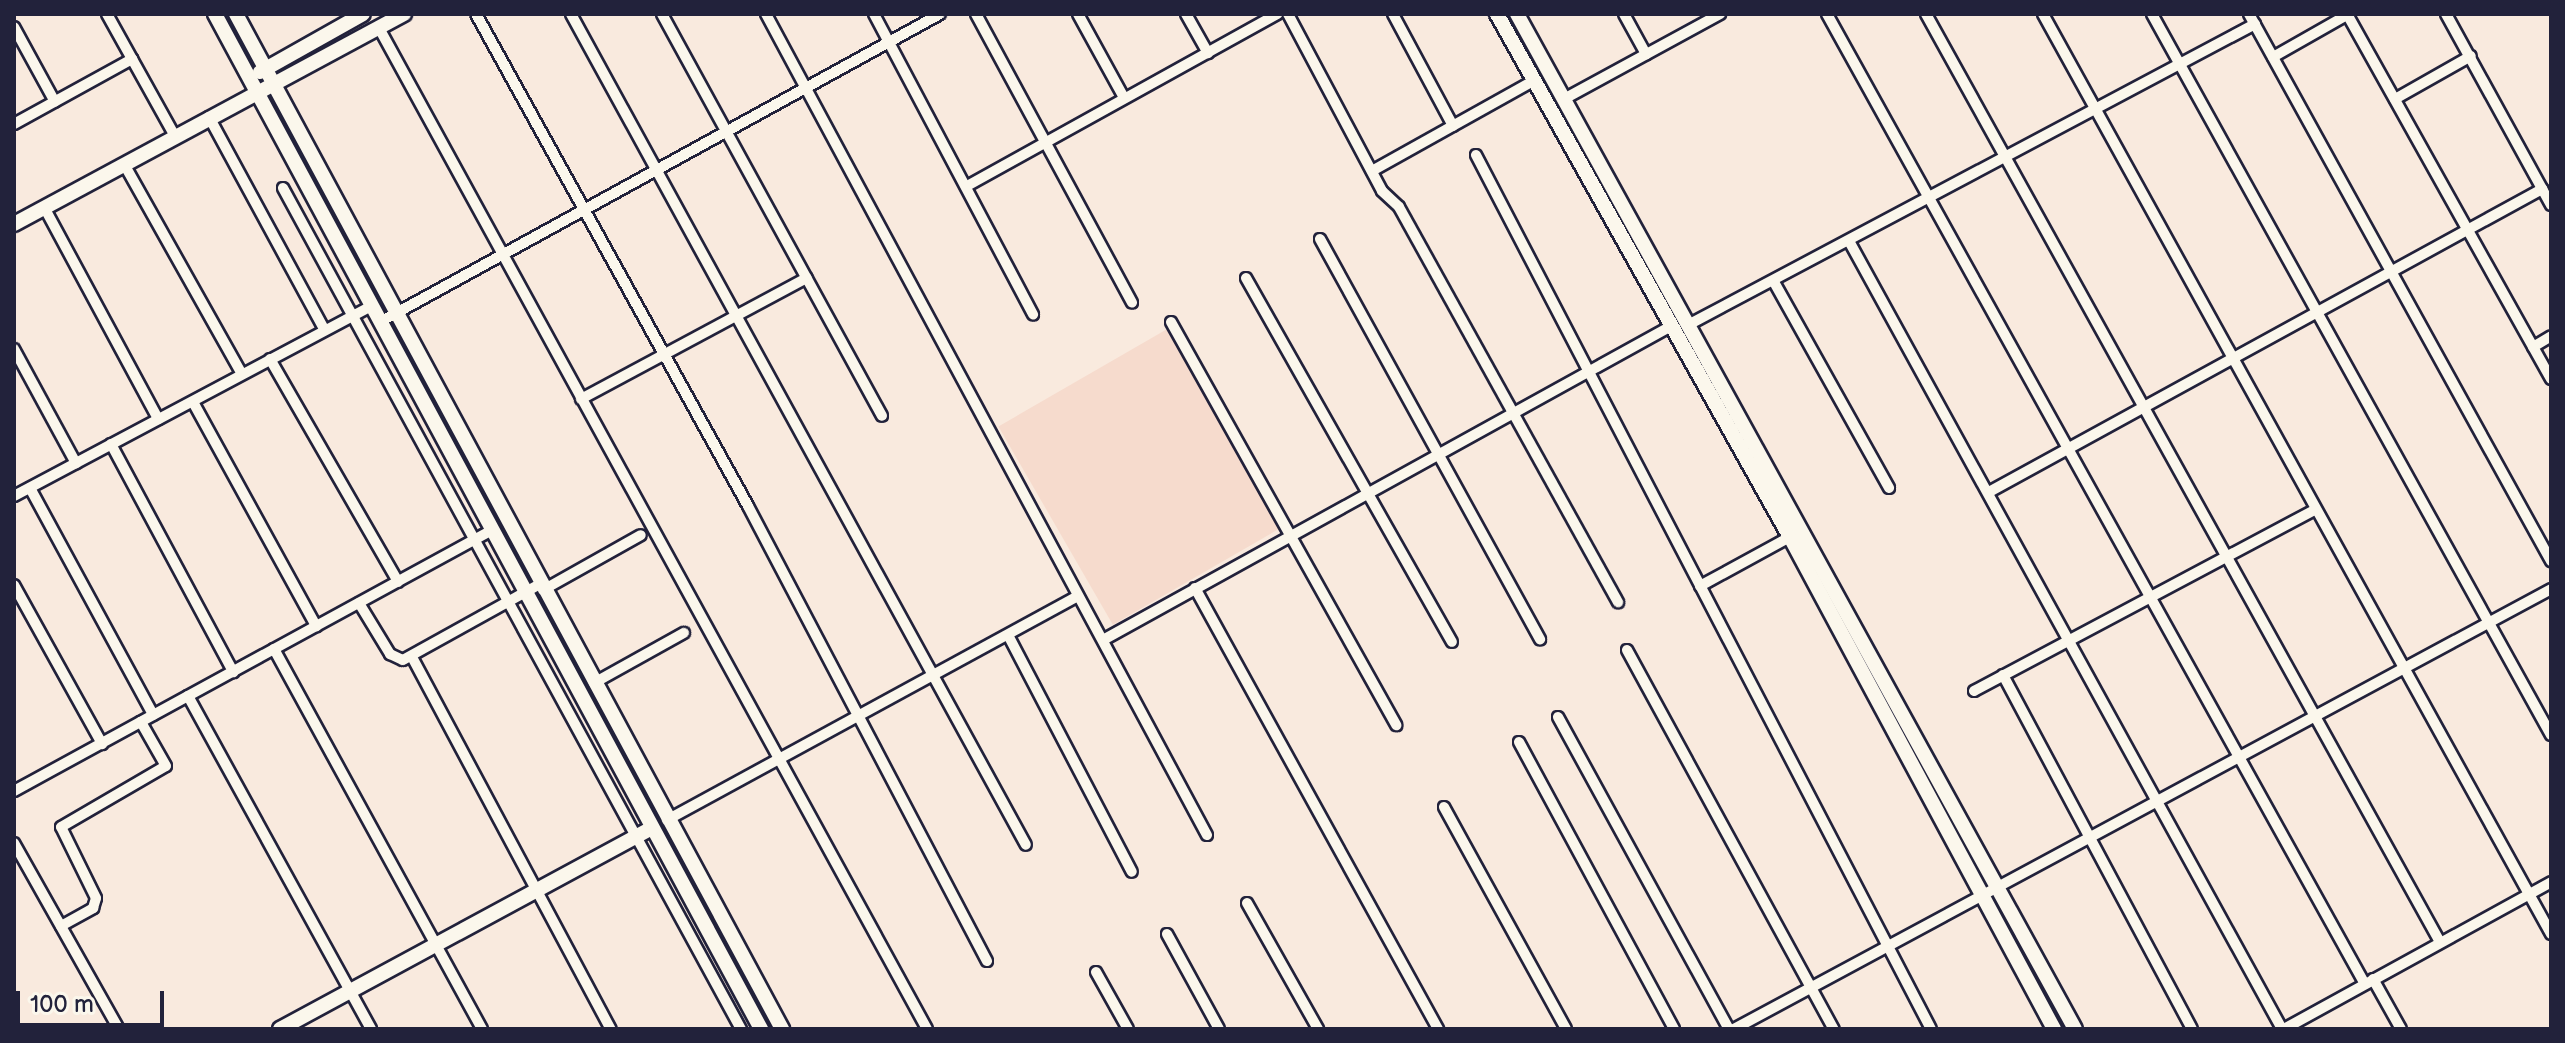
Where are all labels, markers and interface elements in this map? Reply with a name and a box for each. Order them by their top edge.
scale bar [20,975,168,1025]
text: 100 m [30,990,94,1019]

